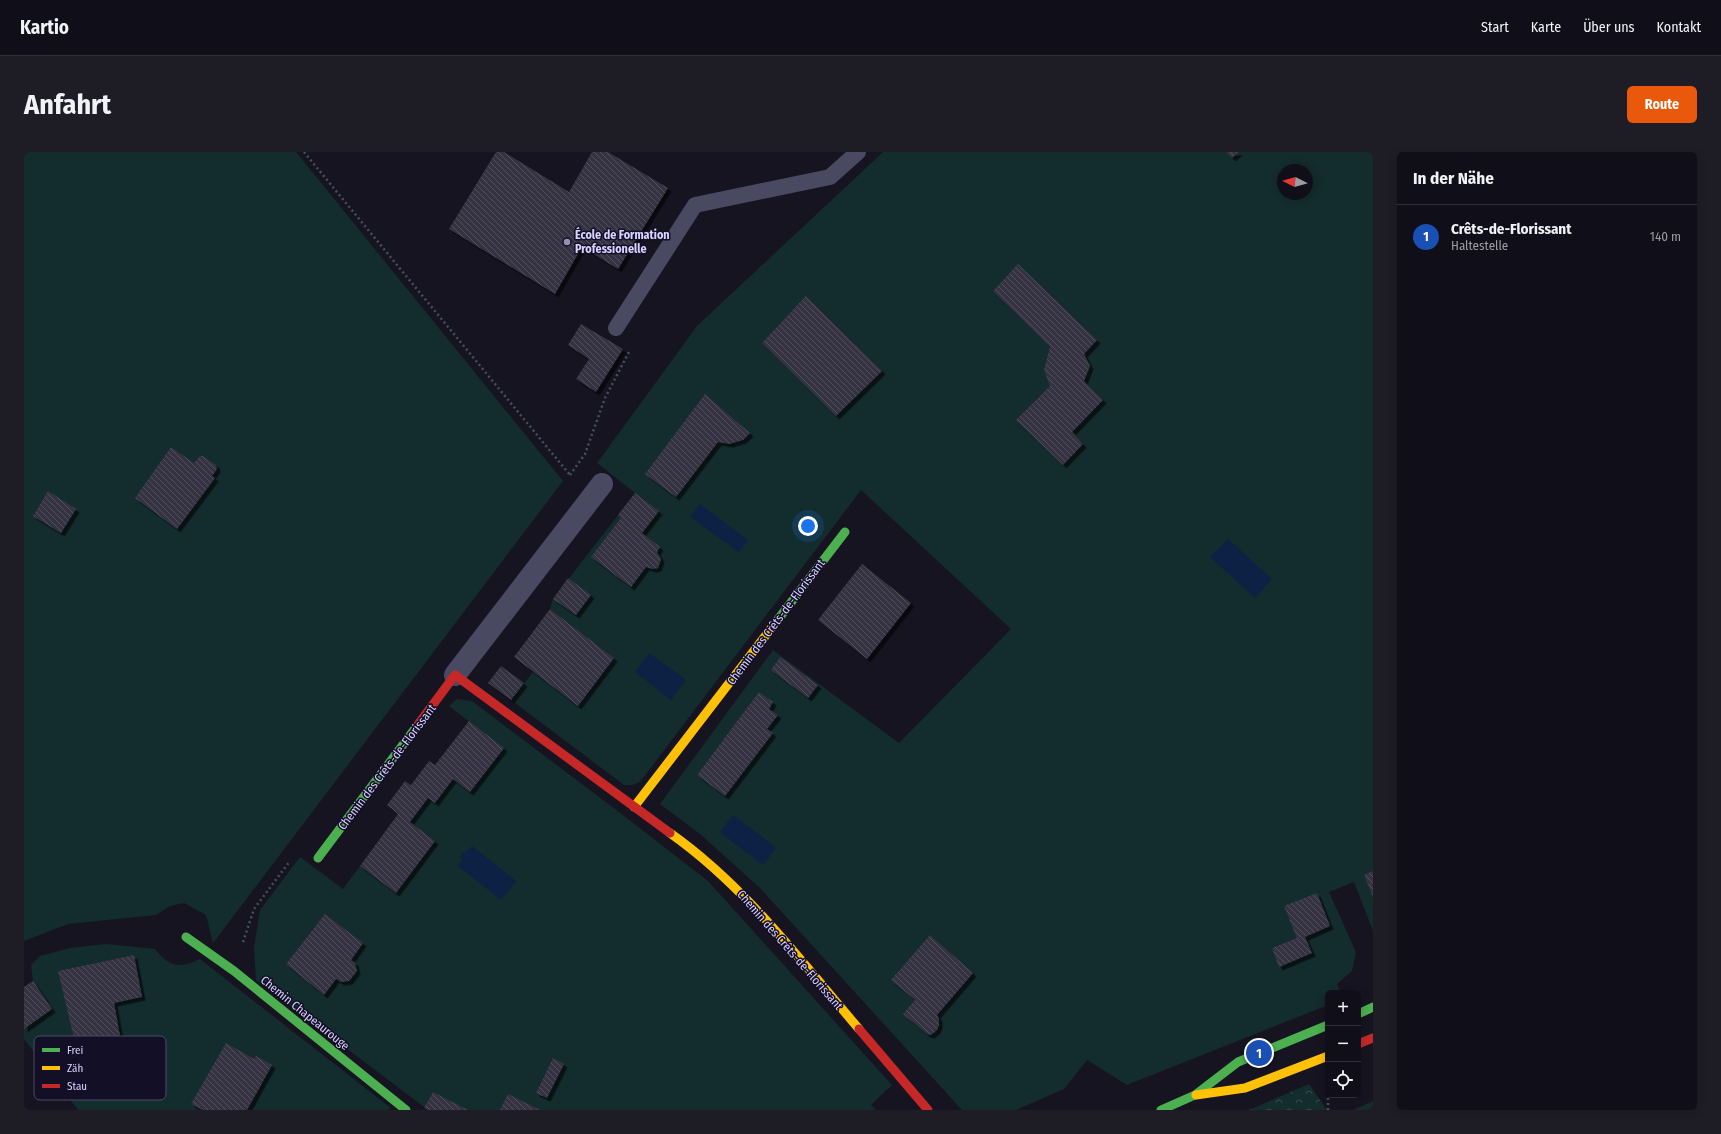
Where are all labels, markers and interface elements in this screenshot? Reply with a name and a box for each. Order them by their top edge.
text: Kartio [20,16,69,39]
text: Start [1481,19,1509,36]
text: Karte [1531,19,1561,36]
text: Über uns [1583,19,1635,36]
text: Kontakt [1657,19,1701,36]
button: Route [1627,86,1697,123]
text: Anfahrt [24,88,111,121]
north arrow [1277,164,1313,200]
text: In der Nähe [1413,168,1494,189]
text: Crêts-de-Florissant [1451,220,1572,238]
place label: École de Formation Professionelle [575,226,670,256]
text: 1 [1423,229,1429,244]
text: 140 m [1650,229,1681,244]
marker: École de Formation Professionelle [562,237,572,247]
text: Haltestelle [1451,238,1508,253]
your location [798,516,818,536]
street label: Chemin des Crêts-de-Florissant [724,556,828,688]
street label: Chemin des Crêts-de-Florissant [335,701,439,833]
street label: Chemin des Crêts-de-Florissant [734,887,846,1013]
street label: Chemin Chapeaurouge [258,973,352,1053]
map controls [1325,990,1361,1098]
button: + [1325,990,1361,1026]
button: − [1325,1026,1361,1062]
legend [34,1036,166,1100]
pin: 1 [1246,1038,1272,1068]
text: Frei [67,1044,83,1057]
text: Zäh [67,1062,83,1075]
button: locate [1325,1062,1361,1098]
text: Stau [67,1080,87,1093]

